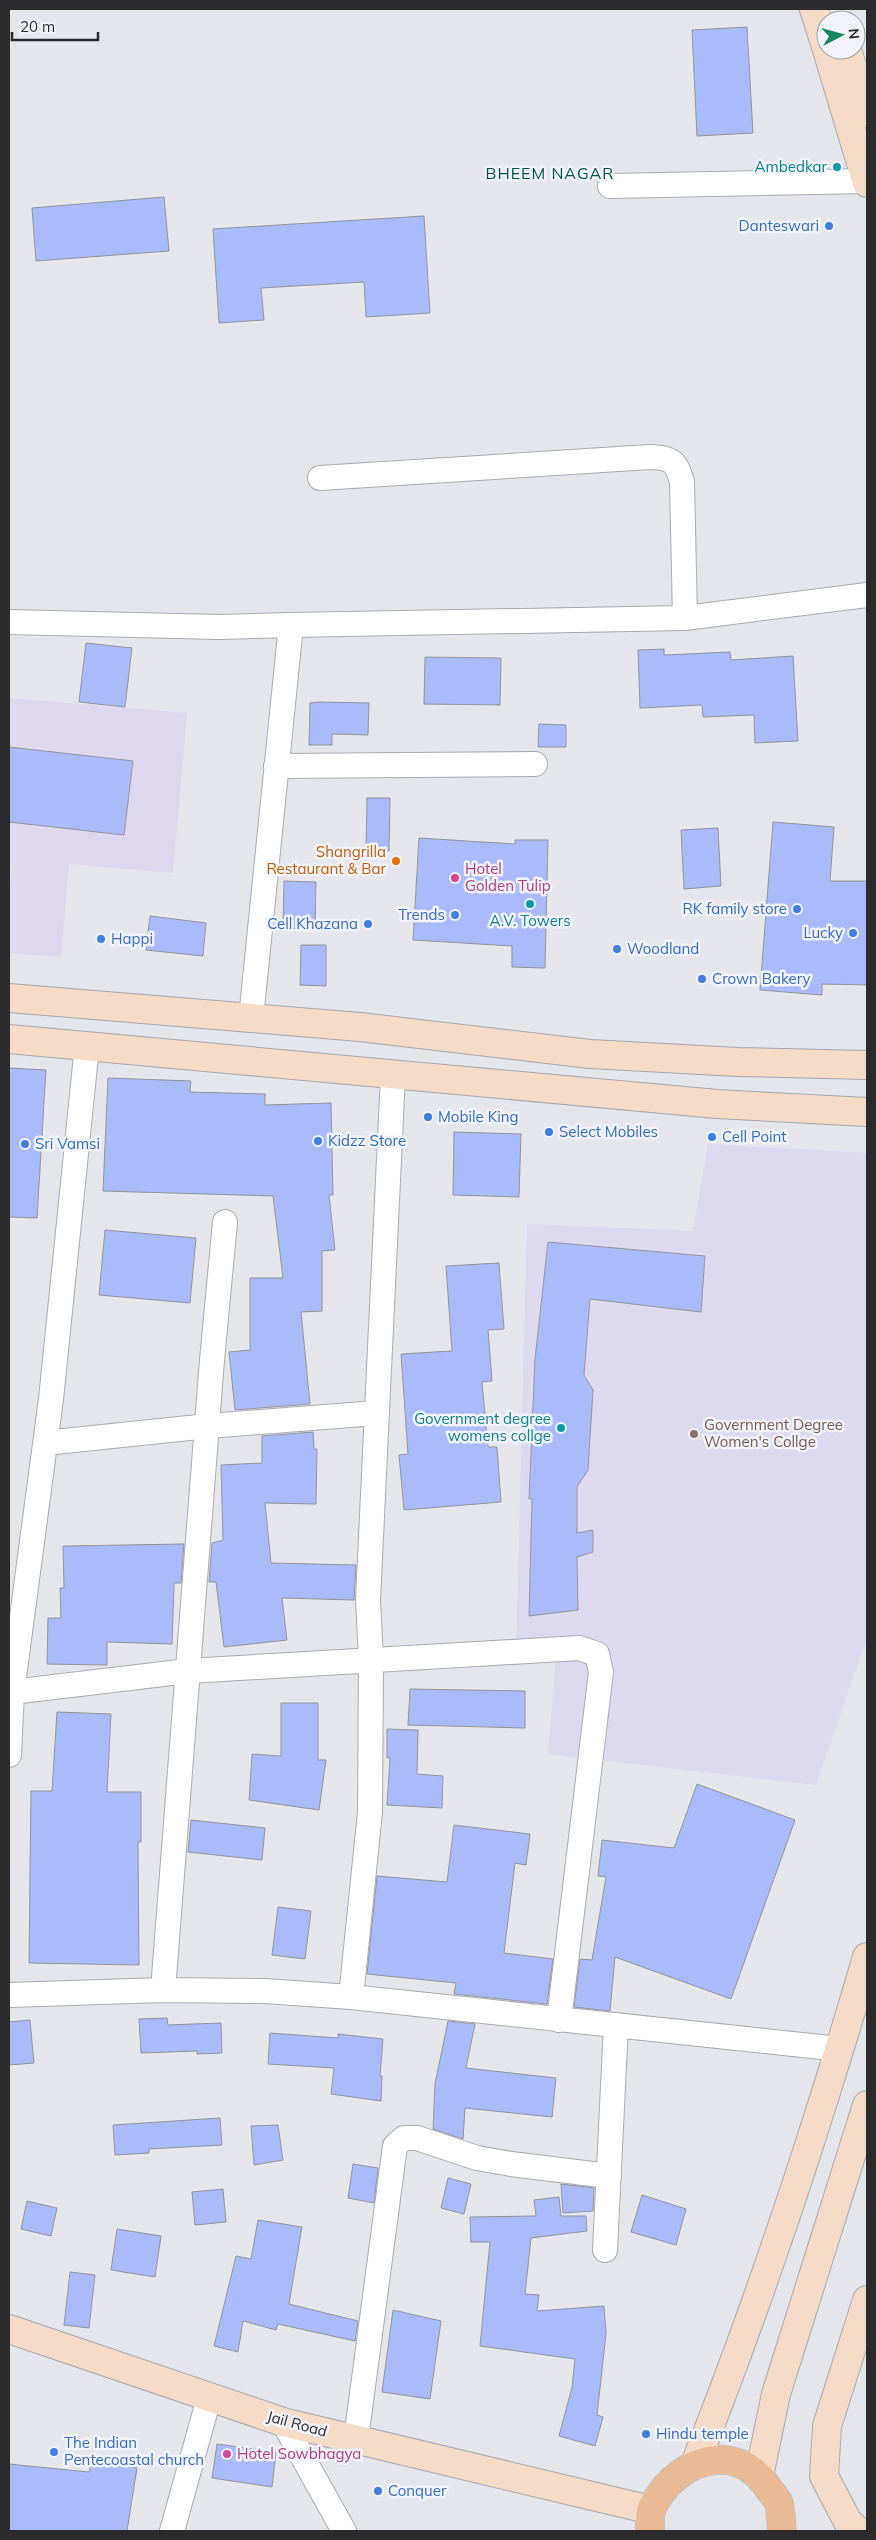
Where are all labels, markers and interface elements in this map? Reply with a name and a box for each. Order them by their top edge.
scale bar [12,10,99,42]
north arrow [816,10,866,60]
text: 20 m [20,17,55,36]
text: N [844,27,863,40]
place label: Ambedkar [755,157,828,176]
marker: Ambedkar [831,161,843,173]
district label: BHEEM NAGAR [486,163,614,183]
place label: Danteswari [738,216,819,235]
marker: Danteswari [823,220,835,232]
place label: Shangrilla Restaurant & Bar [266,842,387,878]
marker: Shangrilla Restaurant & Bar [390,855,402,867]
place label: Hotel Golden Tulip [465,859,551,895]
marker: Hotel Golden Tulip [449,872,461,884]
marker: A.V. Towers [524,898,536,910]
place label: RK family store [682,899,787,918]
marker: RK family store [791,903,803,915]
place label: Trends [398,905,445,924]
marker: Trends [449,909,461,921]
place label: A.V. Towers [489,911,571,930]
place label: Cell Khazana [267,914,358,933]
marker: Cell Khazana [362,918,374,930]
place label: Lucky [803,923,843,942]
marker: Lucky [847,927,859,939]
place label: Happi [111,929,153,948]
marker: Happi [95,933,107,945]
place label: Woodland [627,939,699,958]
marker: Woodland [611,943,623,955]
place label: Crown Bakery [712,969,811,988]
marker: Crown Bakery [696,973,708,985]
place label: Mobile King [438,1107,519,1126]
marker: Mobile King [422,1111,434,1123]
place label: Select Mobiles [559,1122,658,1141]
marker: Select Mobiles [543,1126,555,1138]
place label: Cell Point [722,1127,787,1146]
place label: Kidzz Store [328,1131,406,1150]
marker: Cell Point [706,1131,718,1143]
place label: Sri Vamsi [35,1134,100,1153]
marker: Kidzz Store [312,1135,324,1147]
marker: Sri Vamsi [19,1138,31,1150]
place label: Government degree womens collge [414,1409,551,1445]
place label: Government Degree Women's Collge [704,1415,843,1451]
marker: Government degree womens collge [555,1422,567,1434]
marker: Government Degree Women's Collge [688,1428,700,1440]
street label: Jail Road [265,2406,329,2441]
place label: Hindu temple [656,2424,749,2443]
marker: Hindu temple [640,2428,652,2440]
place label: The Indian Pentecoastal church [64,2433,204,2469]
place label: Hotel Sowbhagya [237,2444,361,2463]
marker: The Indian Pentecoastal church [48,2446,60,2458]
marker: Hotel Sowbhagya [221,2448,233,2460]
place label: Conquer [388,2481,447,2500]
marker: Conquer [372,2485,384,2497]

